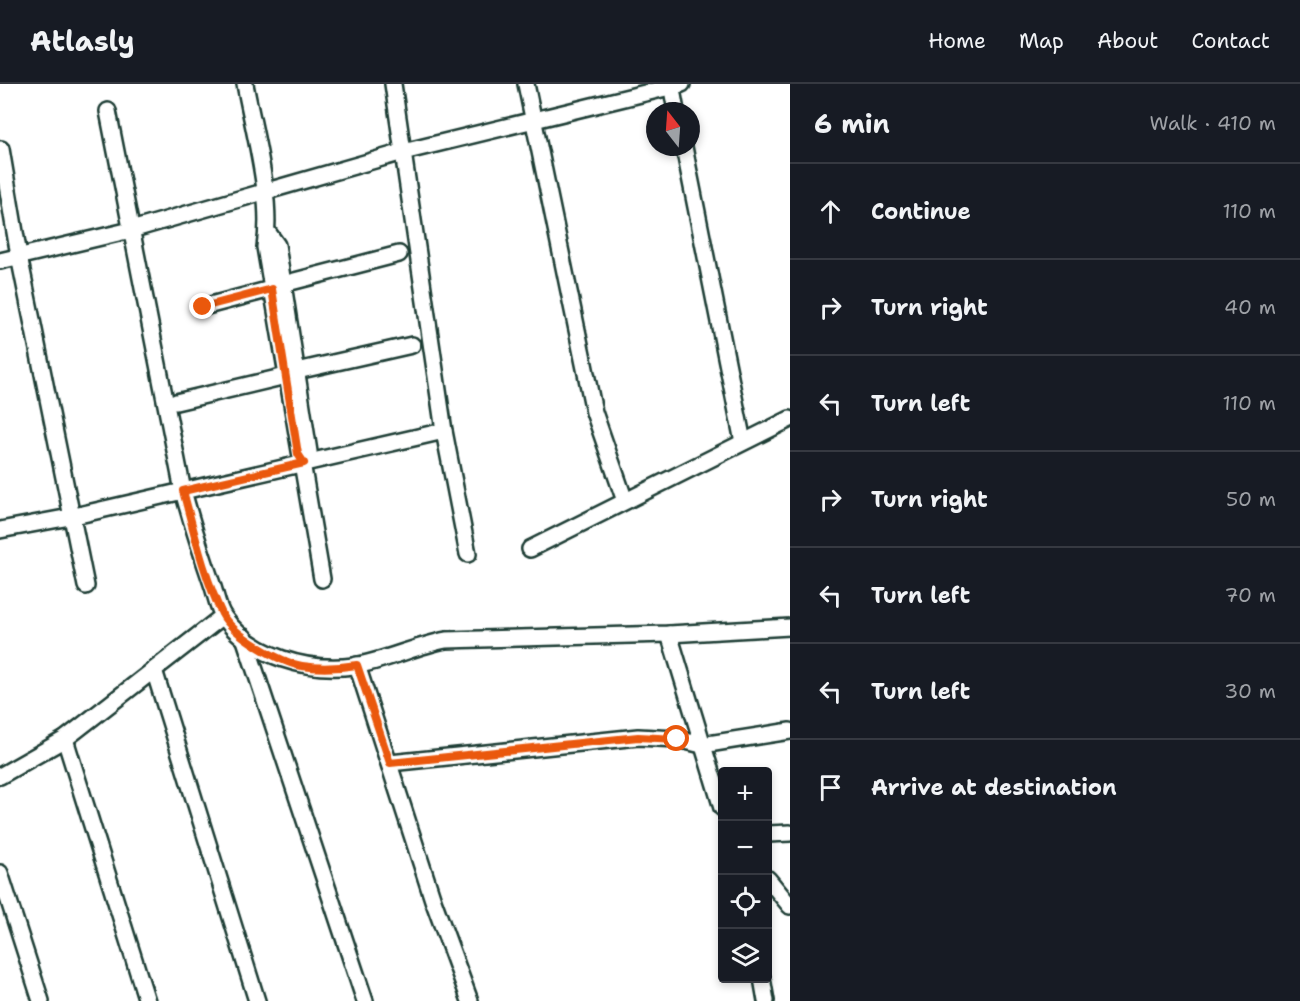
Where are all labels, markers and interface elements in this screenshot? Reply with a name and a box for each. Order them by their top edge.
text: Atlasly [30,22,135,60]
text: Home [928,27,986,55]
text: Map [1019,27,1064,55]
text: About [1097,27,1158,55]
text: Contact [1191,27,1270,55]
north arrow [646,102,700,156]
text: 6 min [814,106,890,141]
text: Walk · 410 m [1150,110,1276,136]
icon: ahead [814,195,847,228]
text: Continue [871,197,971,226]
text: 110 m [1222,198,1276,224]
icon: right [814,291,847,324]
route end [189,293,215,319]
text: Turn right [871,293,988,322]
text: 40 m [1224,294,1276,320]
icon: left [814,387,847,420]
text: Turn left [871,389,970,418]
text: 110 m [1222,390,1276,416]
icon: right [814,483,847,516]
text: Turn right [871,485,988,514]
text: 50 m [1226,486,1276,512]
icon: left [814,579,847,612]
text: Turn left [871,581,970,610]
text: 70 m [1224,582,1276,608]
icon: left [814,675,847,708]
text: Turn left [871,677,970,706]
text: 30 m [1224,678,1276,704]
route start [663,725,689,751]
map controls [718,767,772,983]
button: + [718,767,772,821]
icon: arrive [814,771,847,804]
text: Arrive at destination [871,773,1117,802]
button: − [718,821,772,875]
button: locate [718,875,772,929]
button: layers [718,929,772,983]

